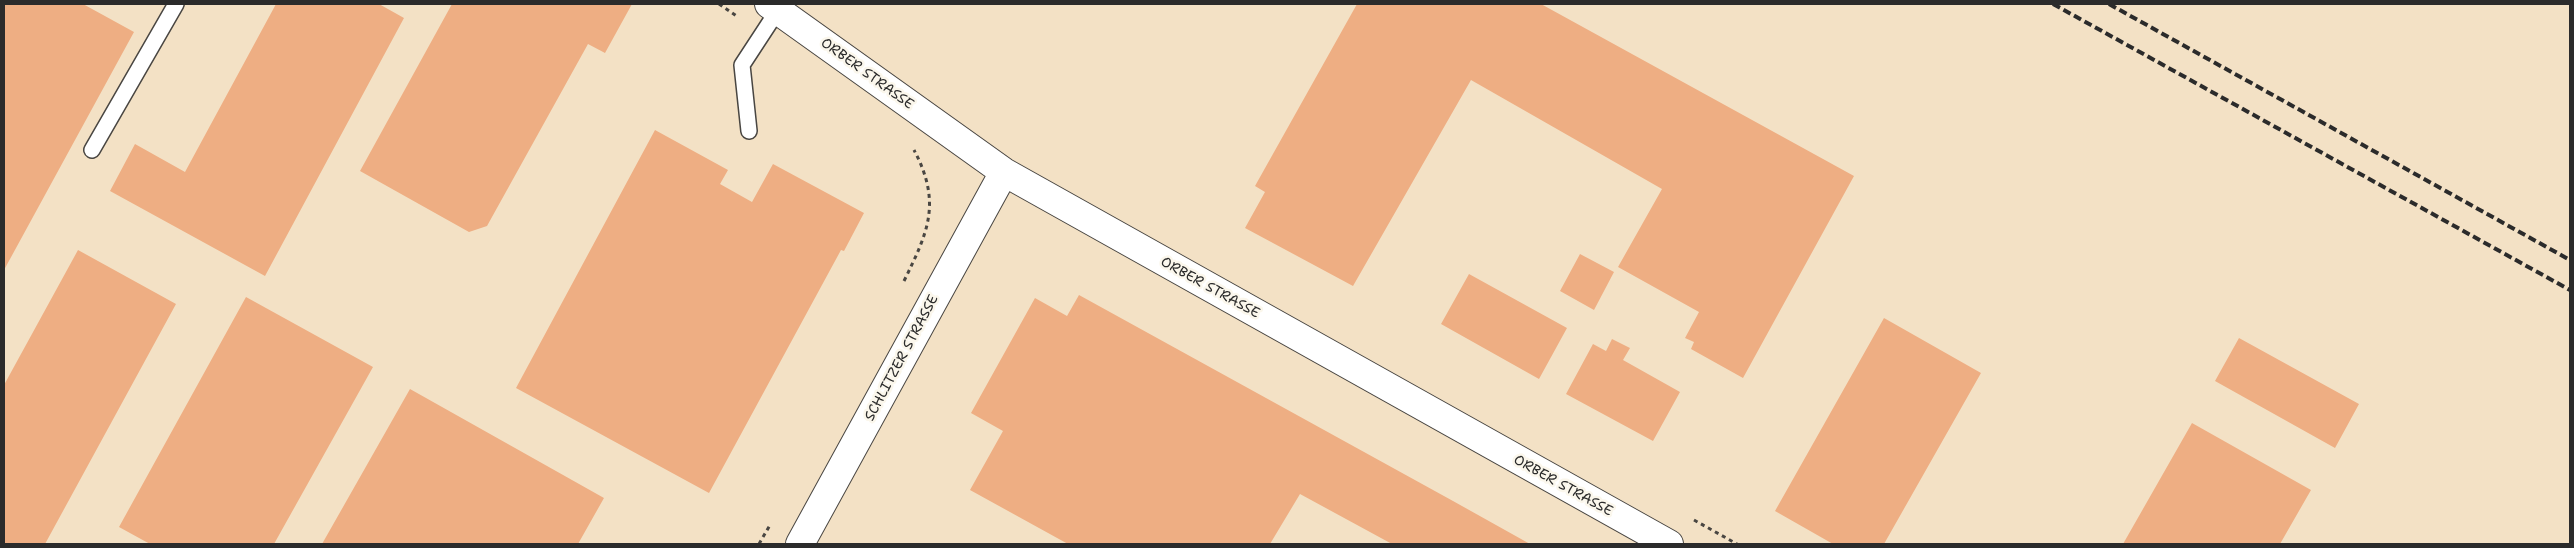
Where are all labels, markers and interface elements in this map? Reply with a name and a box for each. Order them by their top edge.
street label: ORBER STRASSE [817,35,917,113]
street label: ORBER STRASSE [1158,254,1262,322]
street label: SCHLITZER STRASSE [862,292,942,424]
street label: ORBER STRASSE [1511,452,1615,520]

